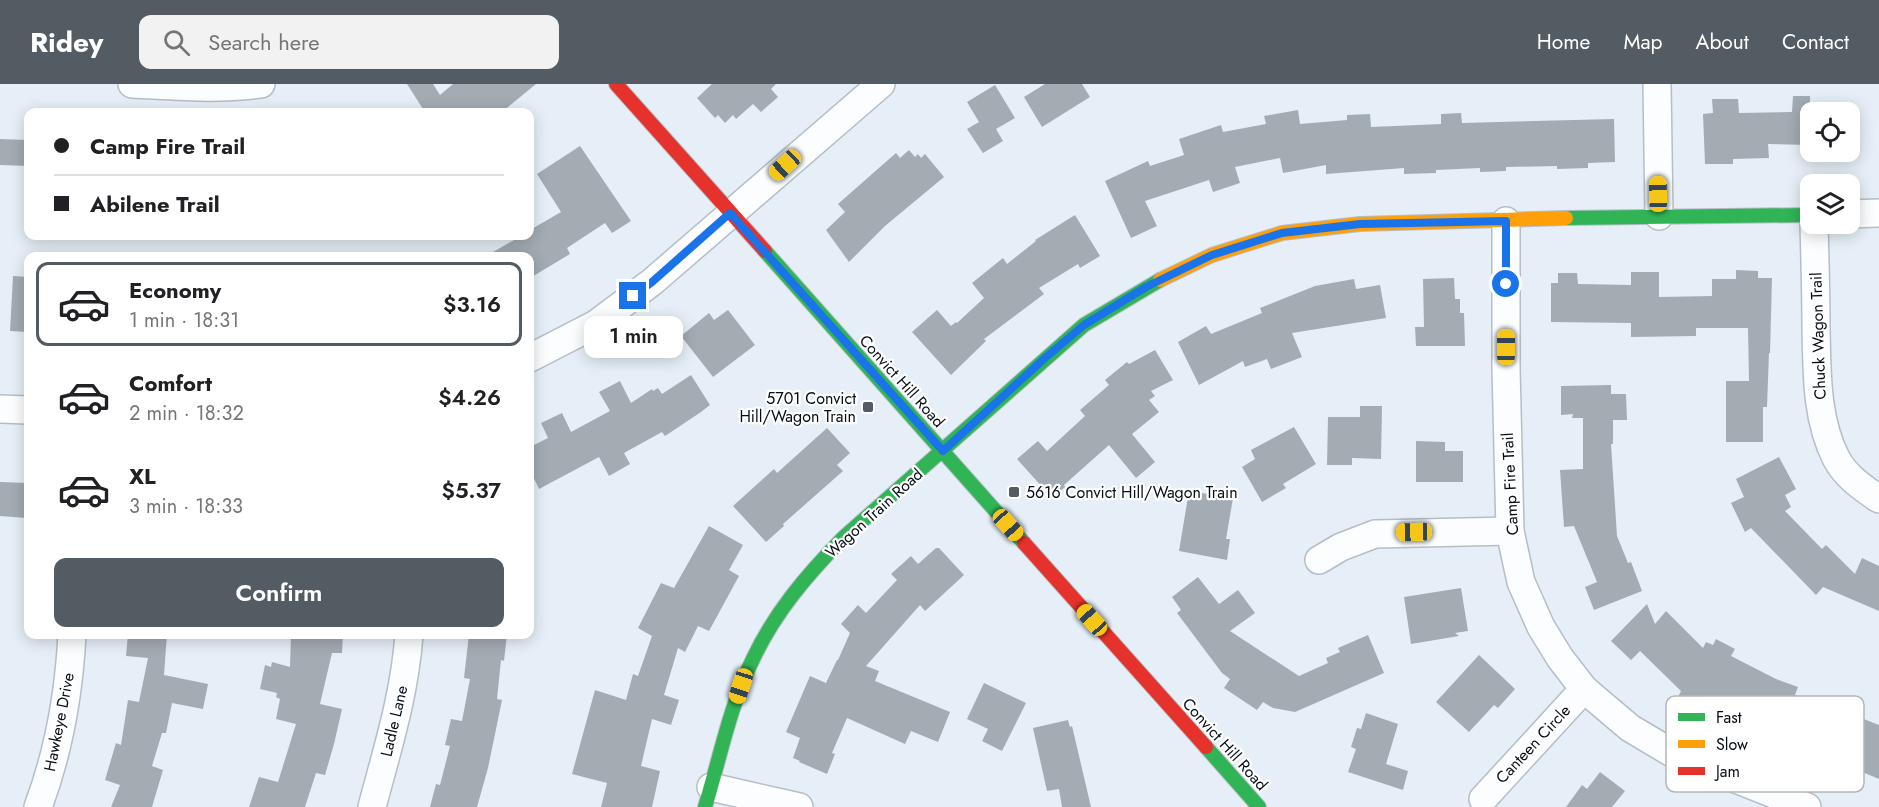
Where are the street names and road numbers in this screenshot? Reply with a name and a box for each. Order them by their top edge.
street label: Chuck Wagon Trail [1804,272,1832,400]
street label: Convict Hill Road [854,330,950,432]
street label: Camp Fire Trail [1496,432,1524,536]
street label: Wagon Train Road [820,463,928,563]
street label: Hawkeye Drive [38,671,80,773]
street label: Ladle Lane [375,683,413,759]
street label: Convict Hill Road [1177,693,1273,795]
street label: Canteen Circle [1490,699,1576,789]

